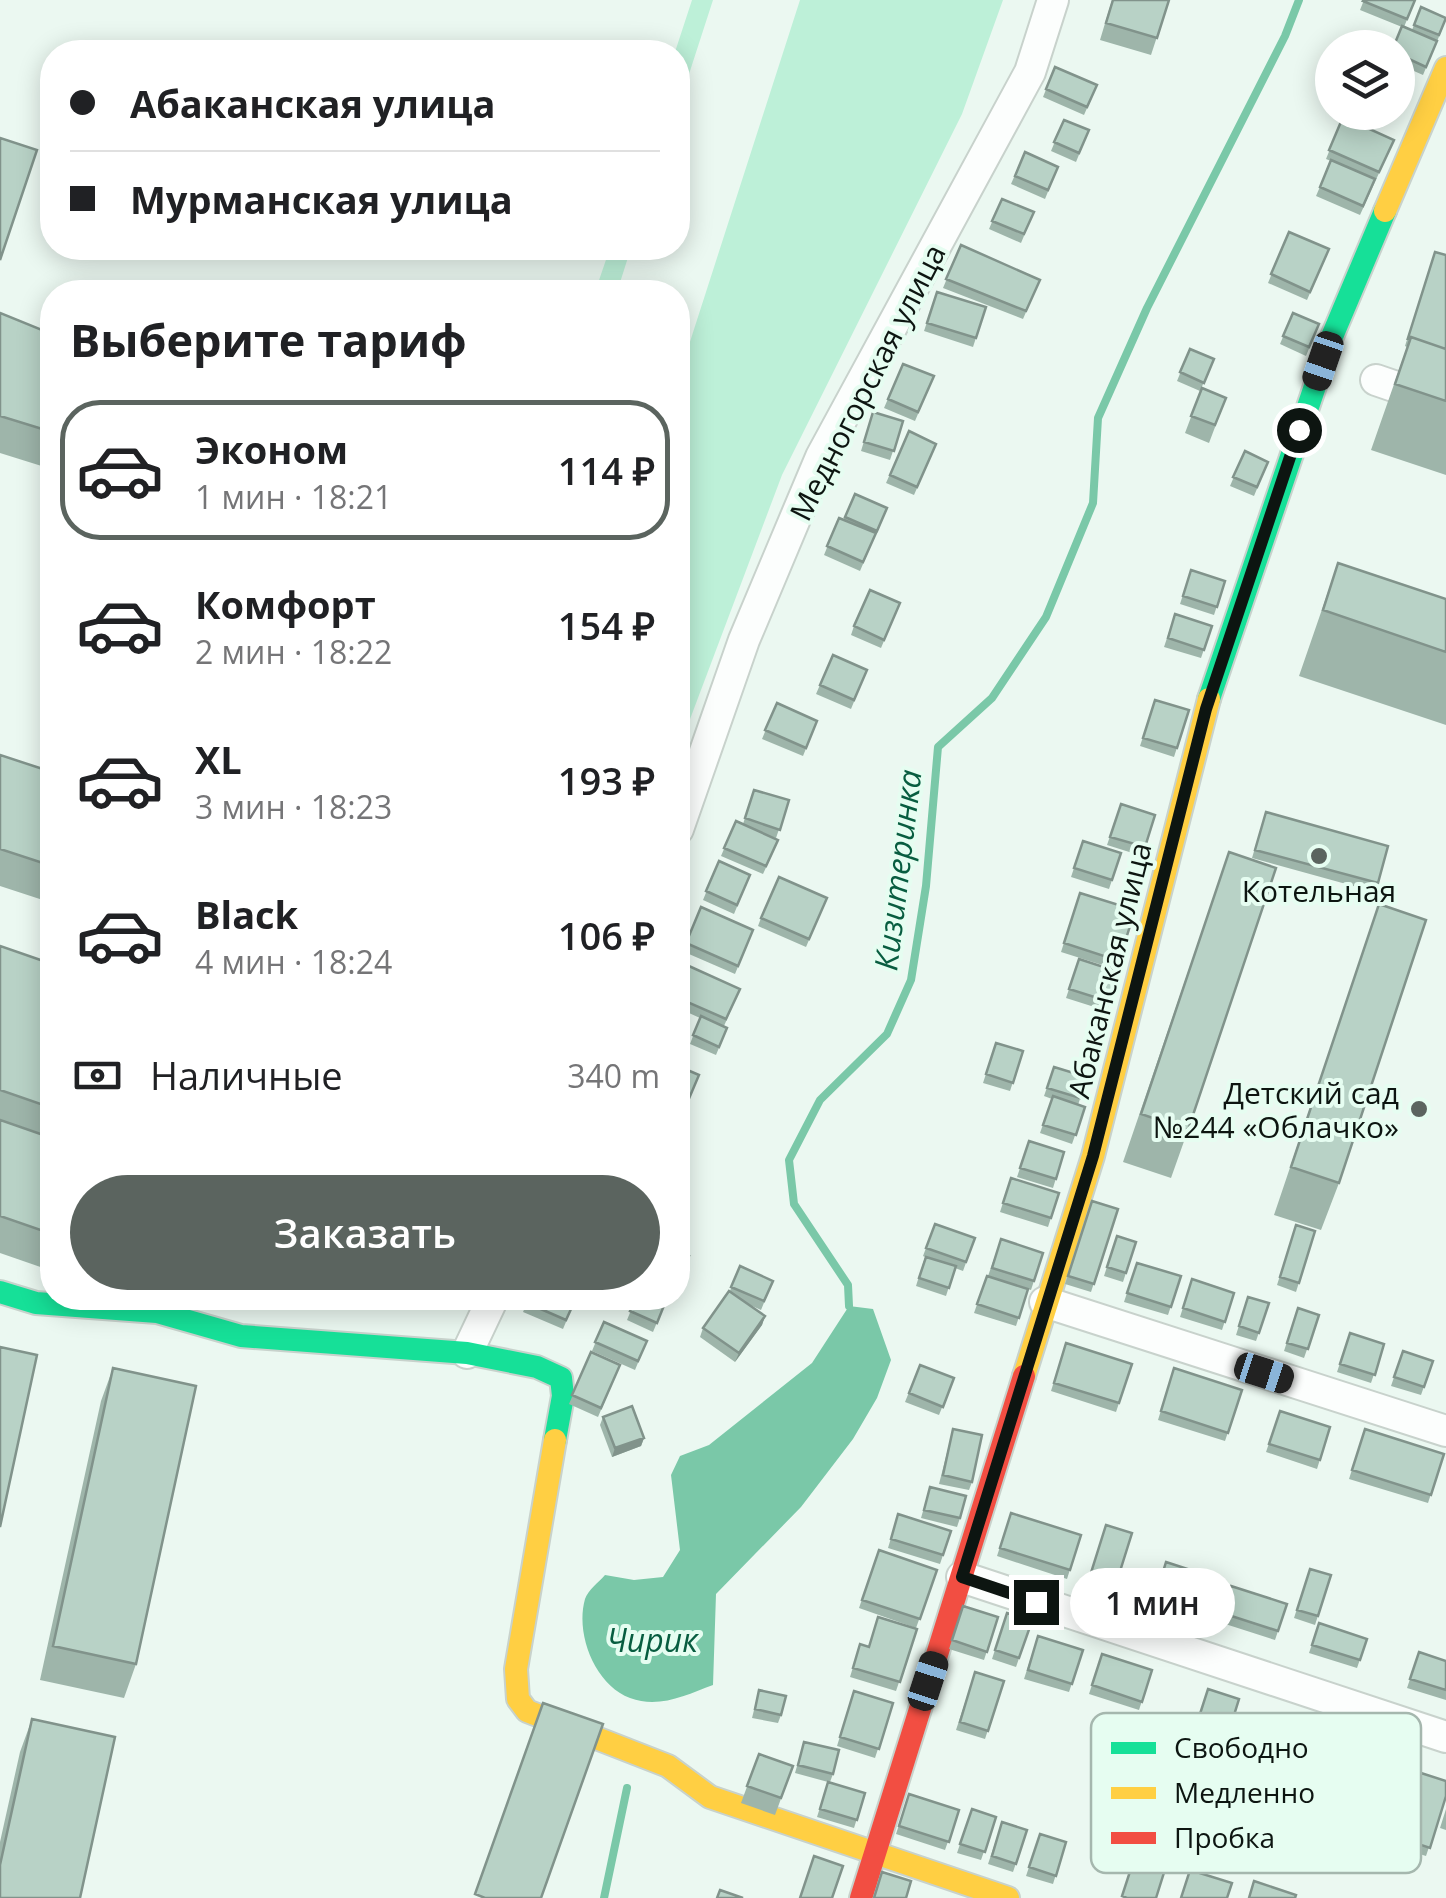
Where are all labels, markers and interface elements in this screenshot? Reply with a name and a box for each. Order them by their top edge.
map controls [1315,30,1415,130]
button: layers [1315,30,1415,130]
text: Абаканская улица [130,77,495,129]
text: Мурманская улица [130,173,513,225]
street label: Медногорская улица [779,237,955,527]
text: Выберите тариф [70,309,467,370]
car [1299,328,1347,394]
route start [1277,408,1322,453]
text: Эконом [195,423,348,475]
icon: car [75,425,165,515]
text: 114 ₽ [558,444,655,496]
text: 1 мин · 18:21 [195,475,392,518]
text: Комфорт [195,578,376,630]
icon: car [75,580,165,670]
text: 154 ₽ [558,599,655,651]
text: 2 мин · 18:22 [195,630,392,673]
text: XL [195,733,242,785]
icon: car [75,735,165,825]
text: 193 ₽ [558,754,655,806]
water label: Кизитеринка [863,767,931,973]
text: 3 мин · 18:23 [195,785,392,828]
street label: Абаканская улица [1057,838,1161,1102]
marker: Котельная [1308,845,1330,867]
place label: Котельная [1242,870,1396,911]
text: Black [195,888,298,940]
icon: car [75,890,165,980]
text: 106 ₽ [558,909,655,961]
text: 4 мин · 18:24 [195,940,392,983]
icon: cash [70,1048,125,1103]
text: Наличные [150,1049,343,1101]
text: 340 m [567,1054,660,1097]
place label: Детский сад №244 «Облачко» [1153,1072,1399,1147]
marker: Детский сад №244 «Облачко» [1408,1098,1430,1120]
button: Заказать [70,1175,660,1290]
car [1231,1349,1297,1397]
callout: 1 мин [1071,1567,1236,1637]
route end [1014,1580,1059,1625]
text: 1 мин [1105,1581,1200,1624]
water label: Чирик [606,1618,699,1661]
car [904,1648,952,1714]
legend [1091,1713,1421,1873]
text: Свободно [1174,1728,1309,1766]
text: Медленно [1174,1773,1315,1811]
text: Пробка [1174,1818,1275,1856]

